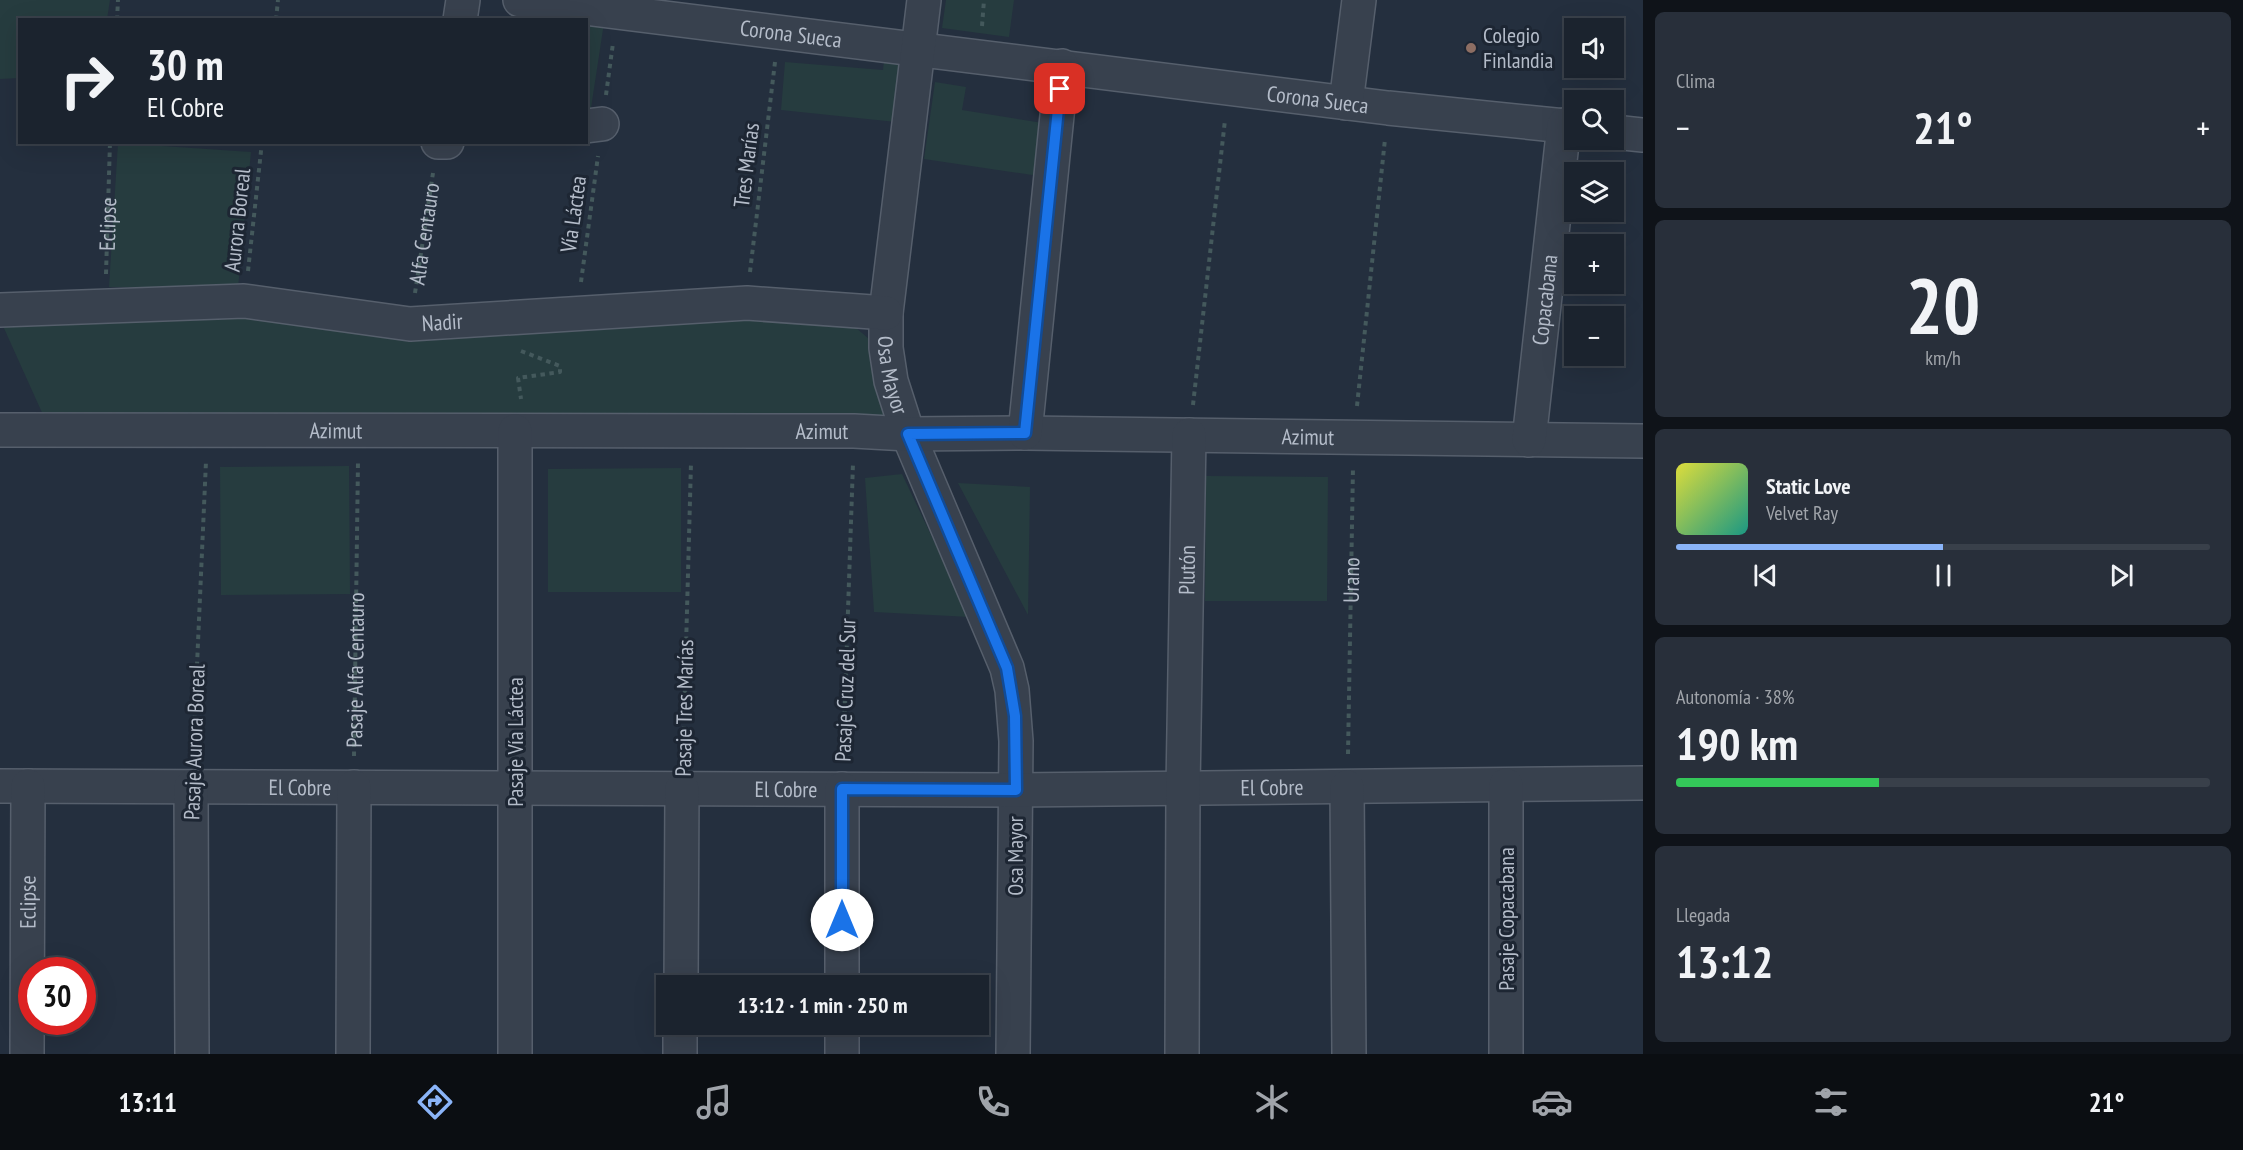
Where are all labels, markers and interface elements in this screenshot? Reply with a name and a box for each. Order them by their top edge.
street label: Corona Sueca [738,14,843,54]
map controls [1564,18,1624,366]
button: sound [1564,18,1624,78]
place label: Colegio Finlandia [1483,21,1553,74]
text: 30 m [147,37,224,92]
marker: Colegio Finlandia [1464,41,1478,55]
icon: right [48,42,126,120]
pin [1034,63,1085,114]
text: Clima [1676,68,1715,94]
icon: arrive [1043,72,1076,105]
street label: Corona Sueca [1265,79,1370,119]
text: El Cobre [147,90,224,124]
button: search [1564,90,1624,150]
text: 21° [1913,98,1973,156]
text: − [1676,106,1690,149]
text: + [2196,106,2210,149]
street label: Tres Marías [727,121,765,209]
button: layers [1564,162,1624,222]
street label: Aurora Boreal [218,166,256,273]
street label: Vía Láctea [554,174,592,255]
street label: Alfa Centauro [402,181,445,287]
street label: Eclipse [93,197,122,251]
button: + [1564,234,1624,294]
street label: Copacabana [1526,253,1564,347]
text: 20 [1906,255,1980,356]
button: − [1564,306,1624,366]
street label: Nadir [421,307,464,337]
street label: Osa Mayor [872,336,915,418]
text: km/h [1925,345,1961,371]
street label: Azimut [310,416,362,444]
street label: Azimut [796,417,848,445]
street label: Azimut [1281,422,1334,451]
text: Static Love [1766,472,1851,500]
text: Velvet Ray [1766,500,1838,526]
street label: Plutón [1172,545,1201,595]
street label: Urano [1337,557,1365,603]
icon: previous [1749,559,1782,592]
icon: pause [1927,559,1960,592]
icon: next [2105,559,2138,592]
street label: Pasaje Alfa Centauro [340,592,370,748]
street label: Pasaje Cruz del Sur [829,618,861,762]
street label: Pasaje Tres Marías [669,639,699,777]
street label: Pasaje Aurora Boreal [177,663,211,821]
street label: Pasaje Vía Láctea [501,677,529,807]
text: Autonomía · 38% [1676,684,1794,710]
text: 190 km [1676,714,1798,772]
street label: El Cobre [268,773,332,801]
street label: El Cobre [1240,773,1304,801]
street label: El Cobre [754,775,818,803]
street label: Osa Mayor [1001,816,1029,896]
street label: Pasaje Copacabana [1492,847,1520,991]
street label: Eclipse [13,875,42,929]
position arrow [810,888,874,952]
text: Llegada [1676,902,1730,928]
text: 13:12 [1676,932,1773,990]
speed limit sign: 30 [18,957,96,1035]
text: 13:12 · 1 min · 250 m [737,991,908,1019]
icon: directions [414,1081,456,1123]
icon: music [693,1081,735,1123]
icon: phone [972,1081,1014,1123]
icon: climate [1251,1081,1293,1123]
icon: car [1531,1081,1573,1123]
icon: filters [1810,1081,1852,1123]
text: 13:11 [119,1085,177,1119]
text: 21° [2089,1085,2124,1119]

